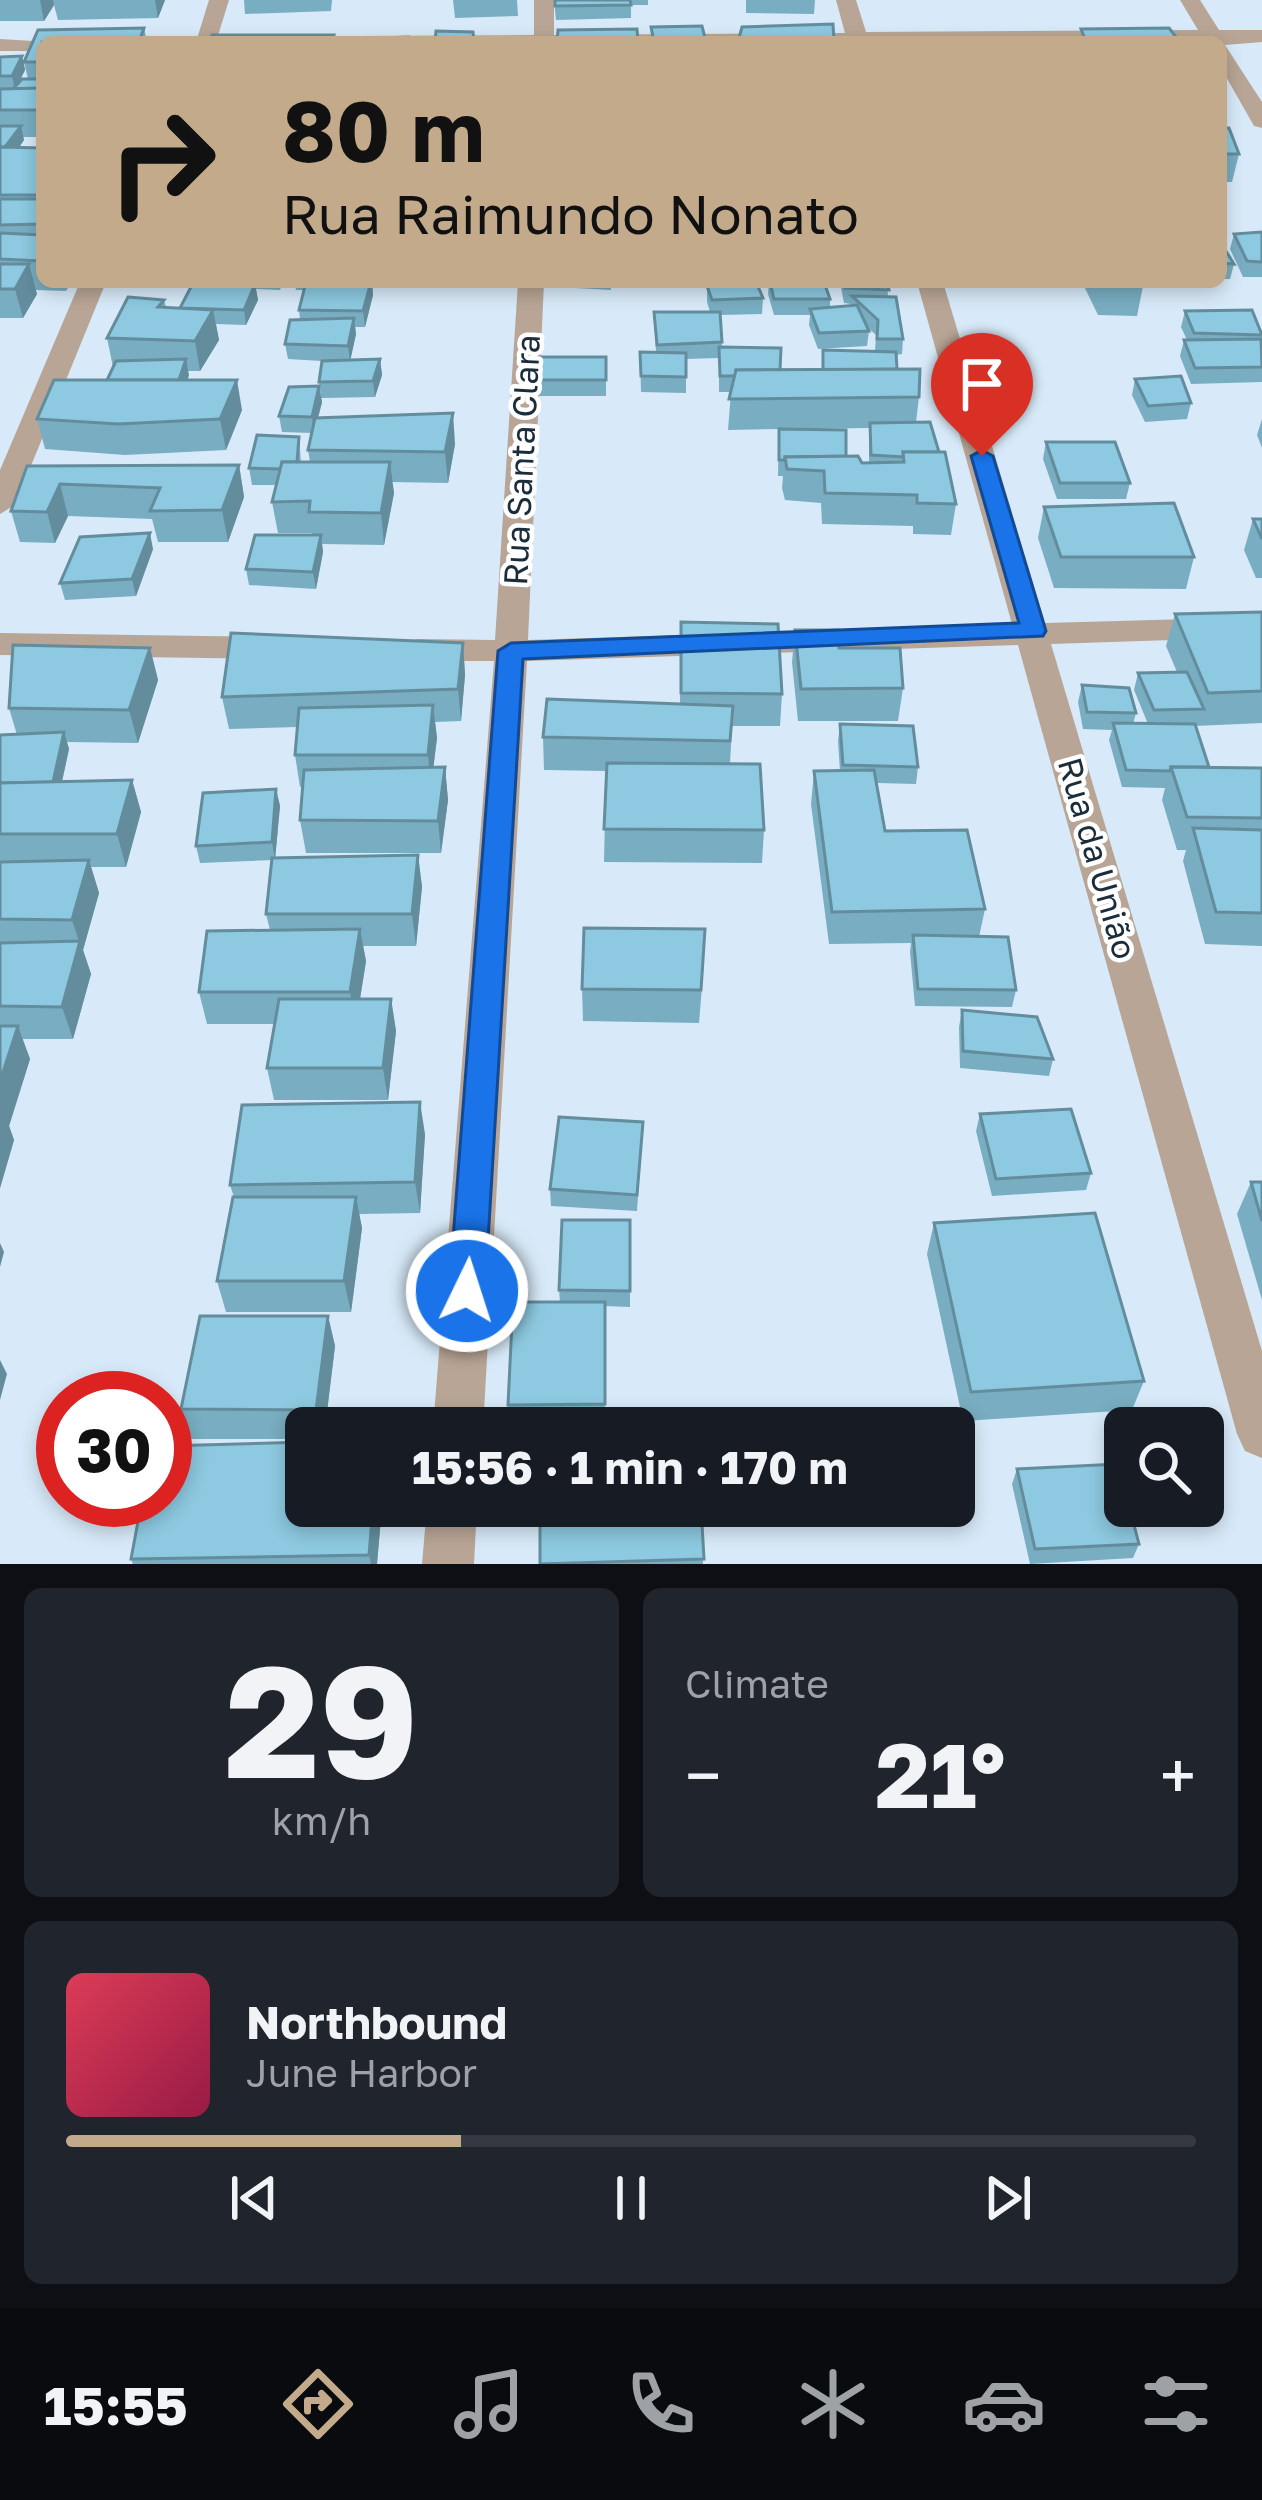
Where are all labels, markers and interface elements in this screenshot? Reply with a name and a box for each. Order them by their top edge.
text: 80 m [282,80,485,180]
icon: right [84,84,240,240]
text: Rua Raimundo Nonato [282,181,859,246]
pin [931,333,1033,456]
street label: Rua Santa Clara [495,334,547,586]
icon: arrive [949,351,1015,417]
street label: Rua da União [1051,753,1145,963]
position arrow [404,1228,530,1354]
speed limit sign: 30 [36,1371,192,1527]
map controls [1104,1407,1224,1527]
button: search [1104,1407,1224,1527]
text: 15:56 · 1 min · 170 m [412,1440,848,1494]
text: 29 [224,1625,419,1812]
text: Climate [685,1660,829,1707]
text: 21° [875,1720,1006,1828]
text: − [685,1735,721,1815]
text: + [1160,1735,1196,1815]
text: km/h [272,1797,371,1844]
text: Northbound [246,1995,507,2049]
text: June Harbor [246,2049,477,2096]
icon: previous [221,2165,287,2231]
icon: pause [598,2165,664,2231]
icon: next [975,2165,1041,2231]
icon: directions [276,2362,360,2446]
icon: music [447,2362,531,2446]
icon: phone [619,2362,703,2446]
icon: climate [791,2362,875,2446]
icon: car [962,2362,1046,2446]
icon: filters [1134,2362,1218,2446]
text: 15:55 [44,2372,188,2437]

